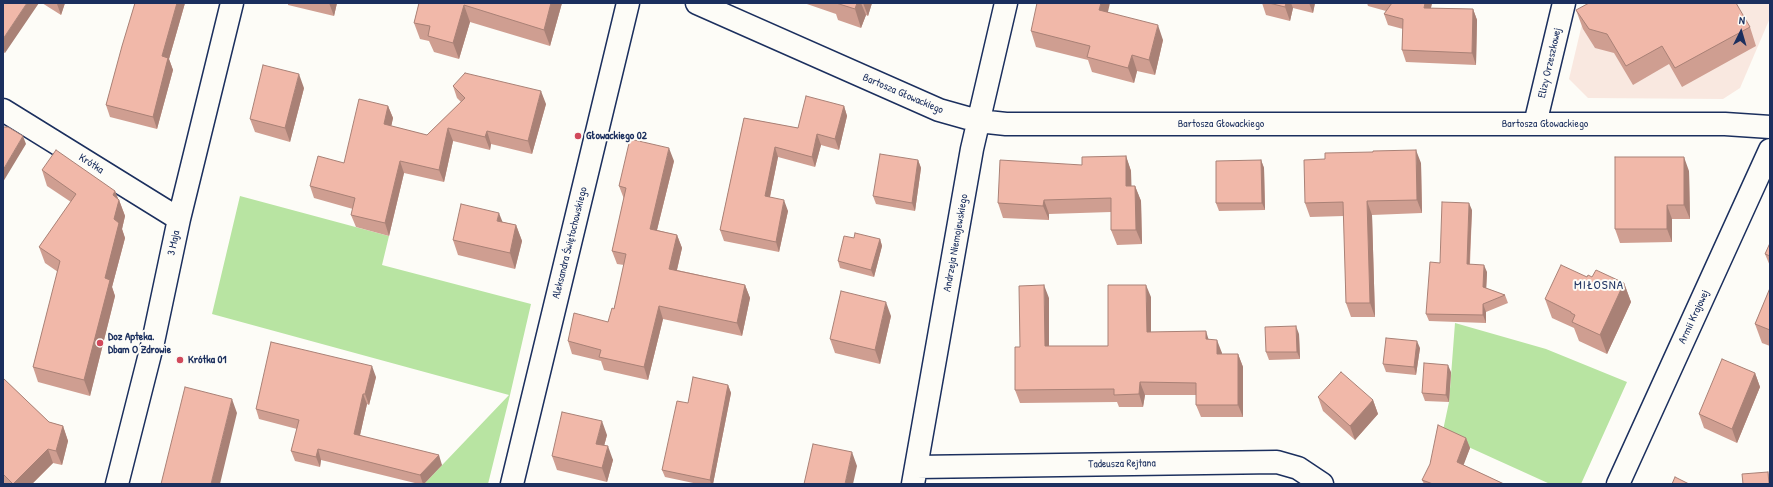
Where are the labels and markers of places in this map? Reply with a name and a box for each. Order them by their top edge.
place label: Głowackiego 02 [586,129,647,143]
marker: Głowackiego 02 [573,131,583,141]
place label: Doz Apteka. Dbam O Zdrowie [108,330,171,356]
marker: Doz Apteka. Dbam O Zdrowie [95,338,105,348]
place label: Krótka 01 [188,353,227,367]
marker: Krótka 01 [175,355,185,365]

